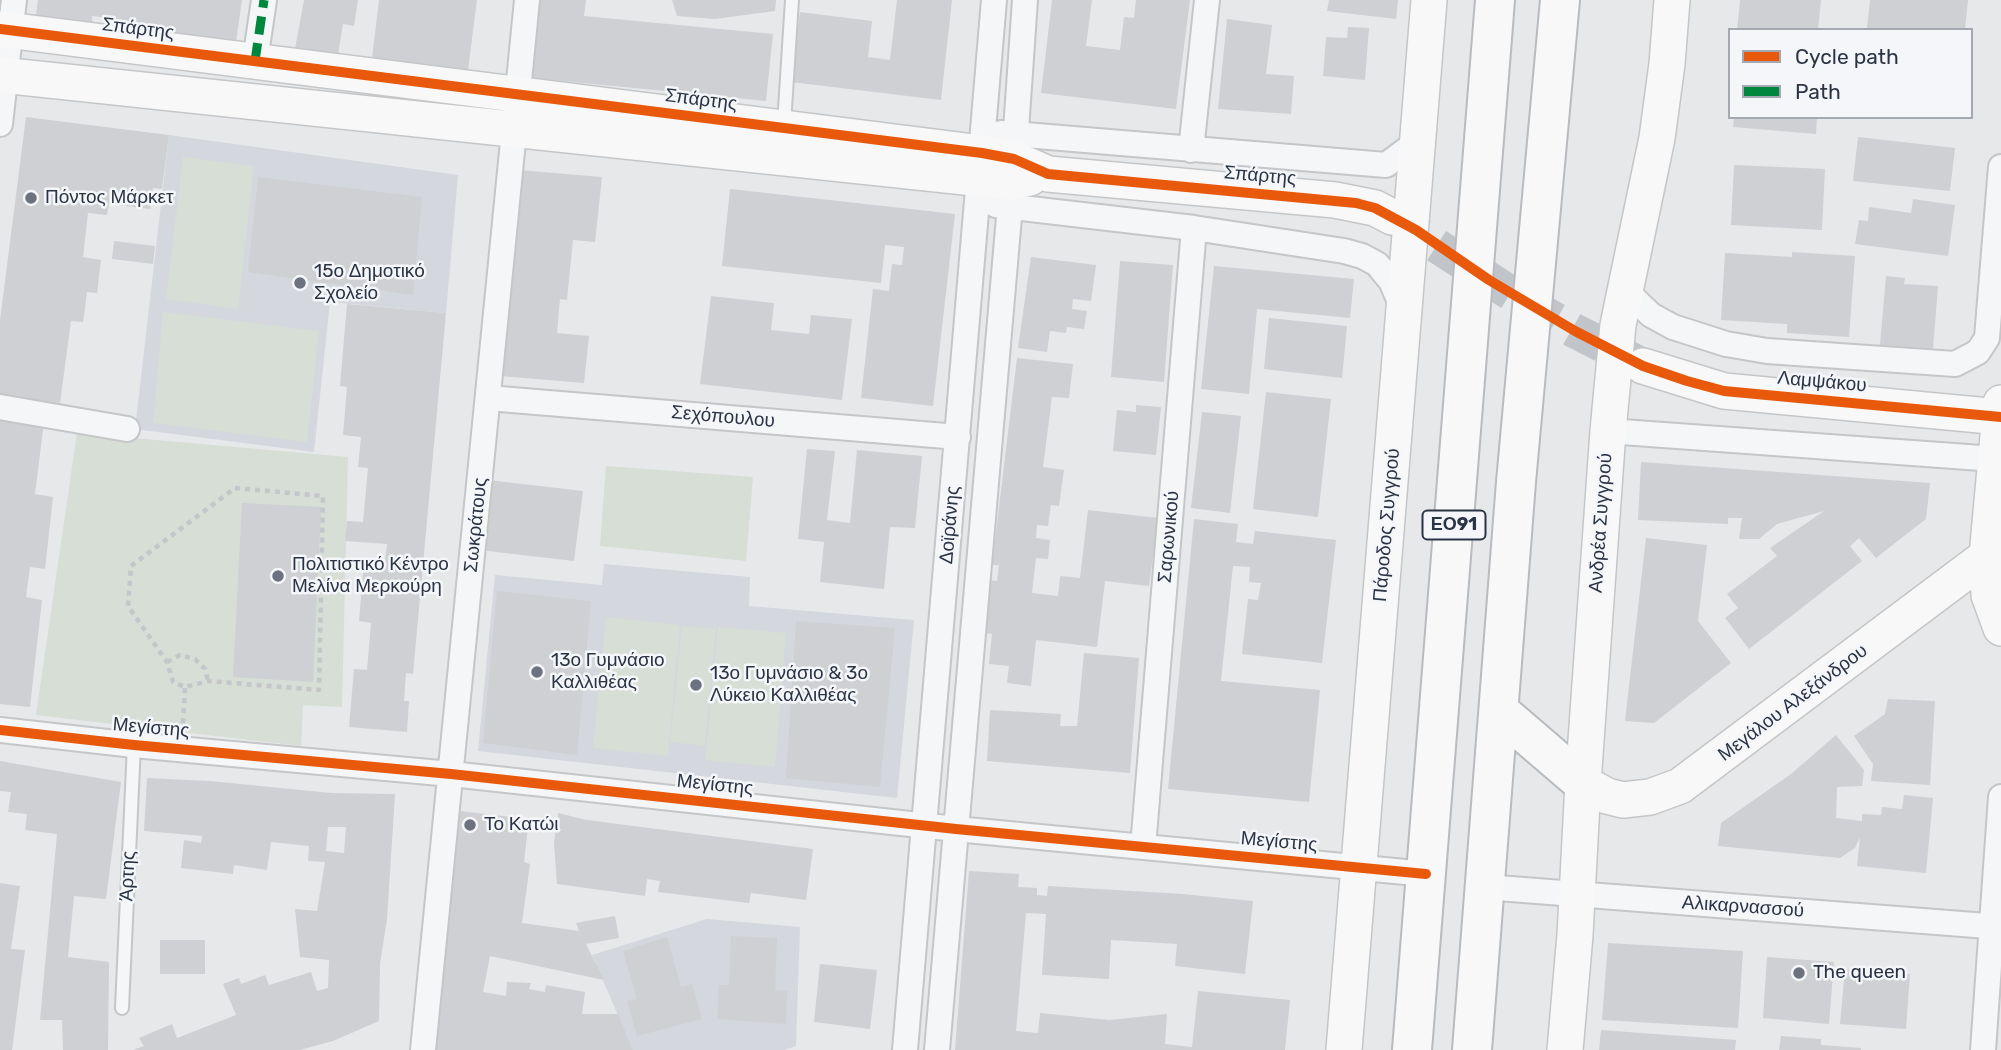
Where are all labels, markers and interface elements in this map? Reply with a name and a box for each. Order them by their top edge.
street label: Σπάρτης [101,13,175,45]
legend [1728,28,1973,119]
text: Cycle path [1795,44,1899,69]
text: Path [1795,79,1841,104]
street label: Σπάρτης [664,84,738,116]
street label: Σπάρτης [1223,161,1297,191]
place label: Πόντος Μάρκετ [45,187,173,209]
marker: Πόντος Μάρκετ [23,190,39,206]
place label: 15ο Δημοτικό Σχολείο [314,261,425,305]
marker: 15ο Δημοτικό Σχολείο [292,275,308,291]
street label: Λαμψάκου [1776,367,1868,397]
street label: Σεχόπουλου [670,401,776,433]
street label: Πάροδος Συγγρού [1369,447,1405,603]
street label: Ανδρέα Συγγρού [1585,452,1617,594]
street label: Σωκράτους [460,476,492,574]
street label: Δοϊράνης [935,485,965,565]
street label: Σαρωνικού [1154,490,1184,584]
road number: ΕΟ91 [1422,510,1486,540]
place label: Πολιτιστικό Κέντρο Μελίνα Μερκούρη [292,554,449,598]
marker: Πολιτιστικό Κέντρο Μελίνα Μερκούρη [270,568,286,584]
street label: Μεγάλου Αλεξάνδρου [1714,639,1872,767]
place label: 13ο Γυμνάσιο Καλλιθέας [551,650,665,694]
place label: 13ο Γυμνάσιο & 3ο Λύκειο Καλλιθέας [710,663,868,707]
marker: 13ο Γυμνάσιο Καλλιθέας [529,664,545,680]
marker: 13ο Γυμνάσιο & 3ο Λύκειο Καλλιθέας [688,677,704,693]
street label: Μεγίστης [112,713,190,743]
street label: Μεγίστης [676,770,754,800]
place label: Το Κατώι [484,814,558,836]
marker: Το Κατώι [462,817,478,833]
street label: Μεγίστης [1240,827,1318,857]
street label: Άρτης [115,850,141,902]
street label: Αλικαρνασσού [1681,891,1805,923]
place label: The queen [1813,962,1906,984]
marker: The queen [1791,965,1807,981]

